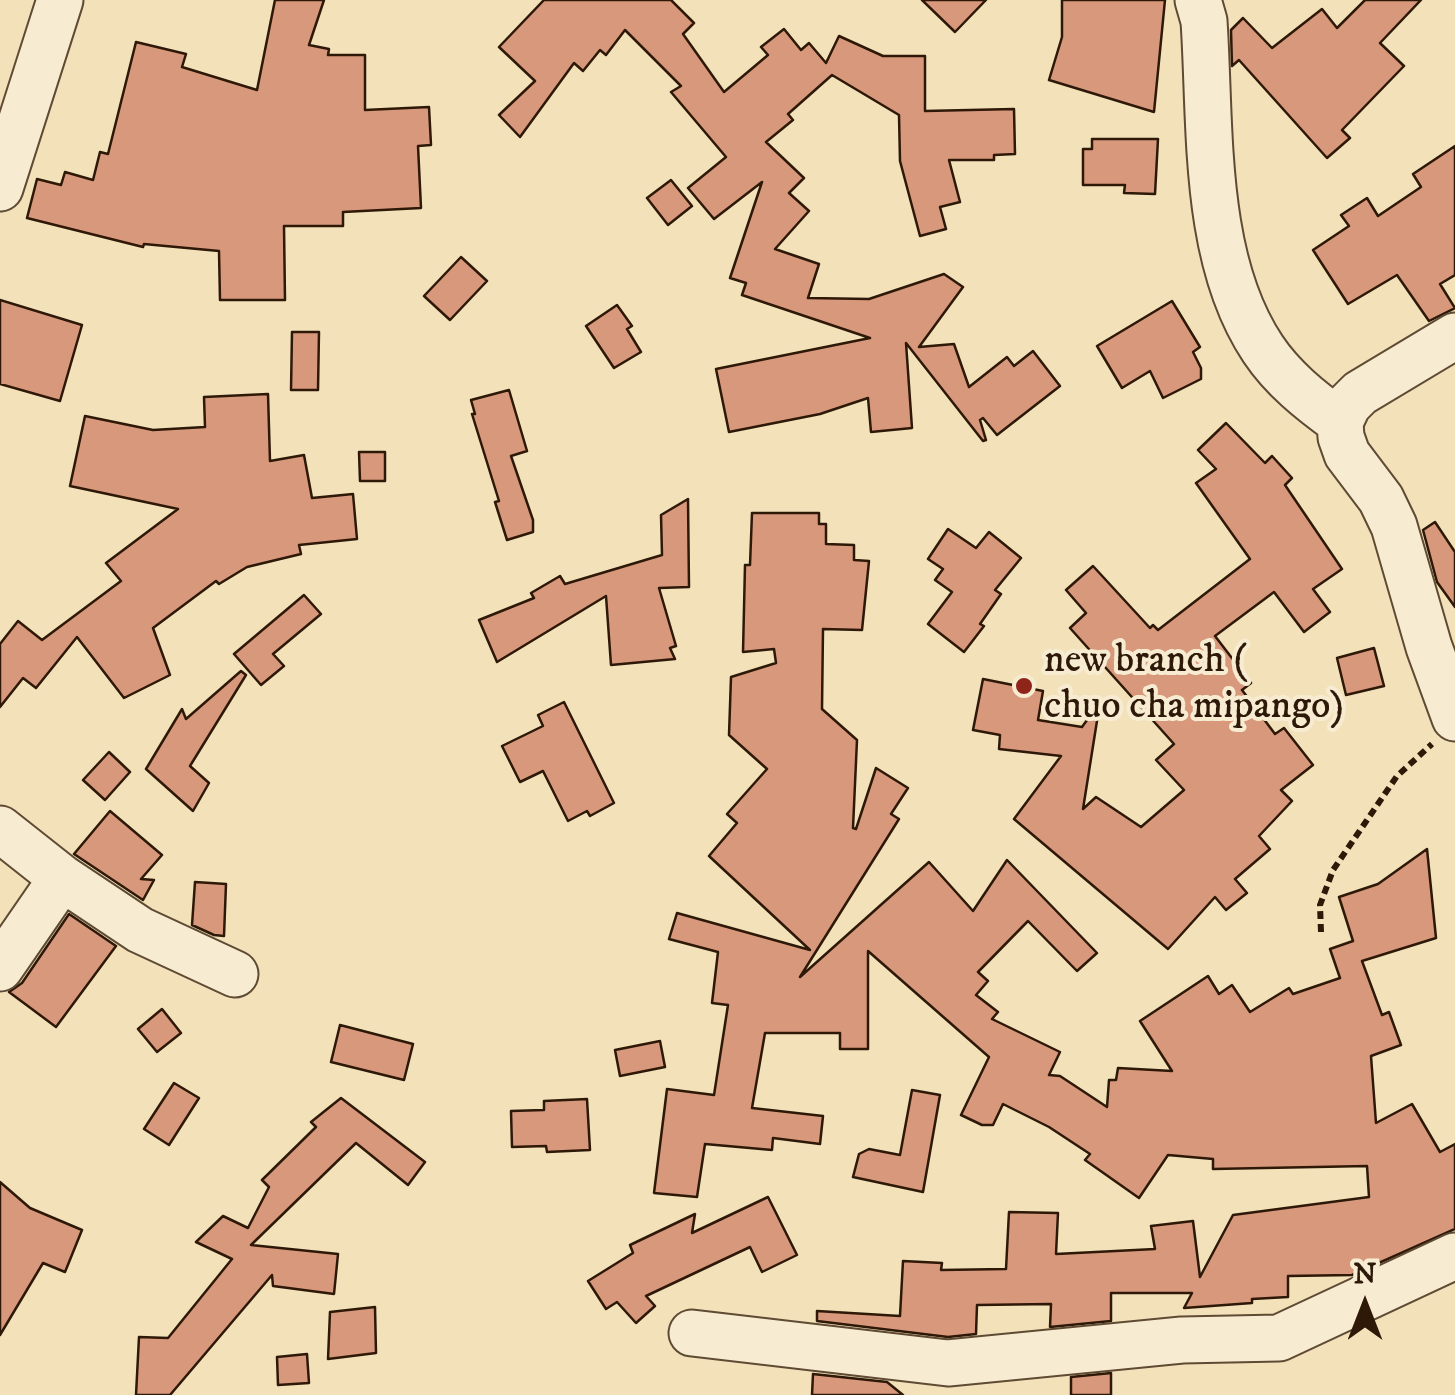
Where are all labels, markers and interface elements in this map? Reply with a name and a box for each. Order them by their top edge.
place label: new branch ( chuo cha mipango) [1044,639,1344,733]
marker: new branch ( chuo cha mipango) [1013,675,1035,697]
north arrow [1315,1255,1415,1355]
text: N [1354,1257,1376,1292]

